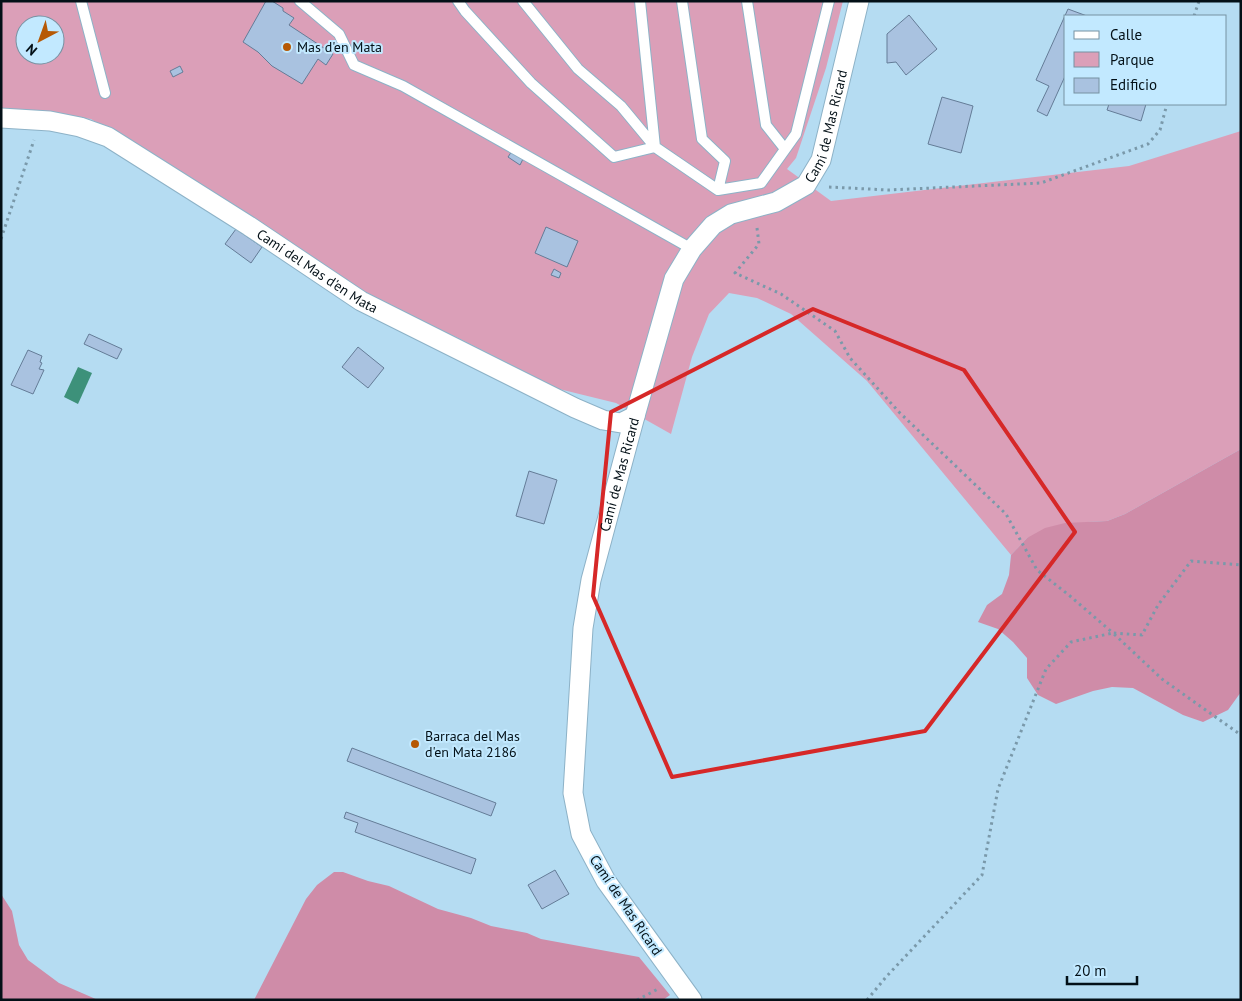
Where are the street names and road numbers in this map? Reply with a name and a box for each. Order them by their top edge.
street label: Camí de Mas Ricard [800,68,851,186]
street label: Camí del Mas d'en Mata [253,225,381,317]
street label: Camí de Mas Ricard [595,415,643,534]
street label: Camí de Mas Ricard [586,851,666,959]

